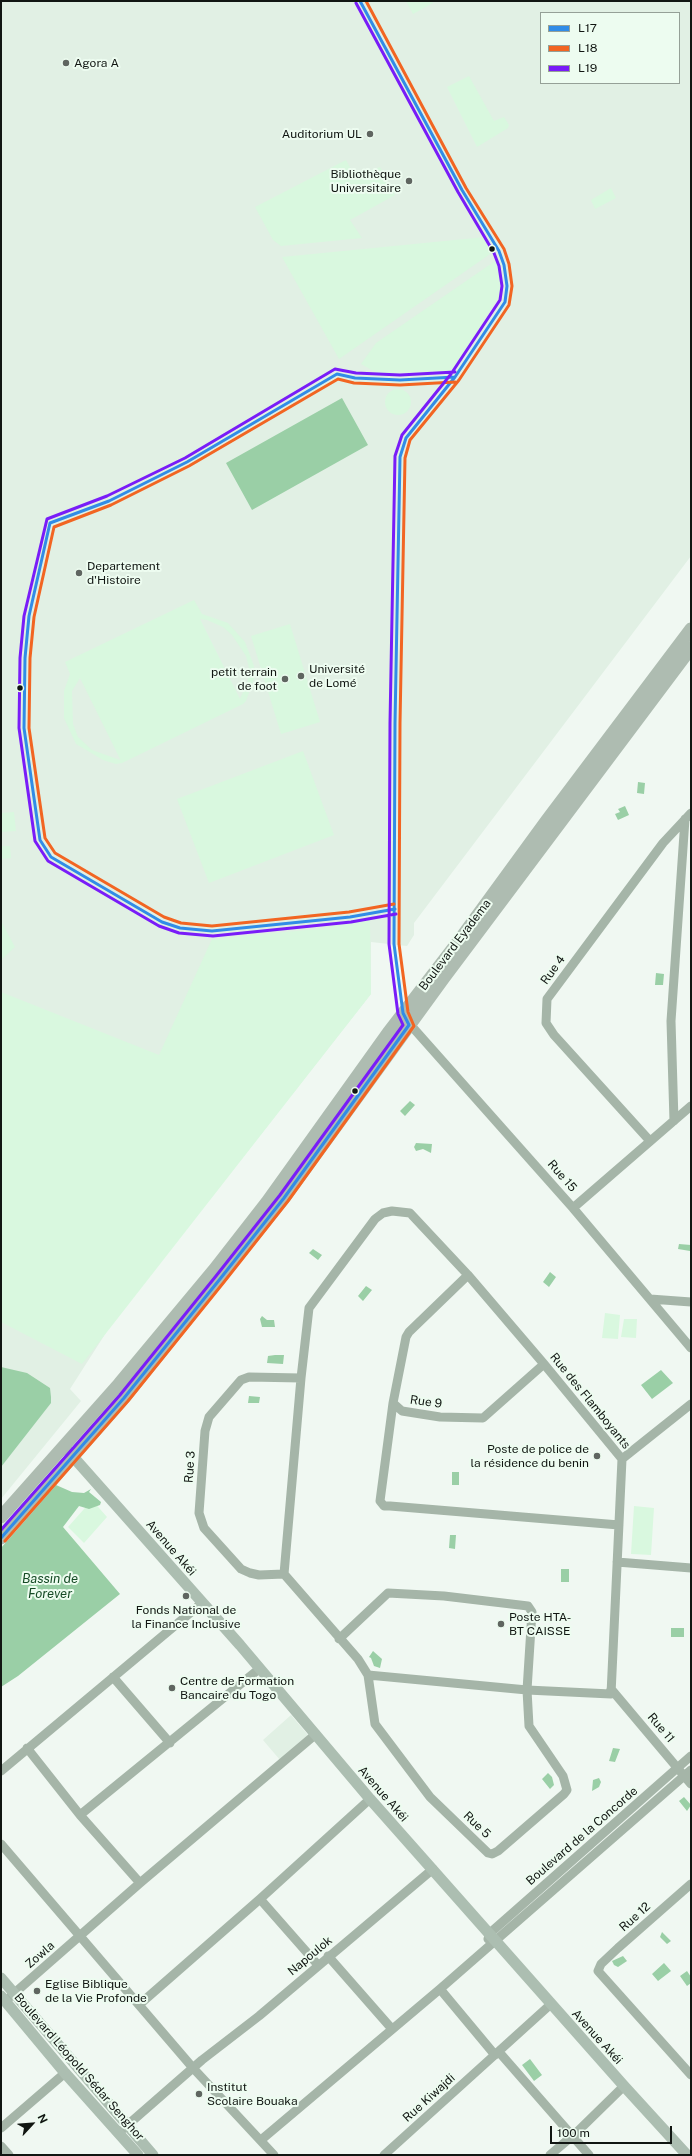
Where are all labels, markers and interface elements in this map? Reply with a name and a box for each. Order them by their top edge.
legend [540,12,680,84]
text: L17 [578,21,597,35]
text: L18 [578,41,598,55]
place label: Agora A [74,56,119,70]
marker: Agora A [61,58,71,68]
text: L19 [578,61,597,75]
place label: Auditorium UL [282,127,362,141]
marker: Auditorium UL [365,129,375,139]
place label: Bibliothèque Universitaire [330,167,401,195]
marker: Bibliothèque Universitaire [404,176,414,186]
unlabelled marker [487,244,497,254]
place label: Departement d'Histoire [87,559,160,587]
marker: Departement d'Histoire [74,568,84,578]
place label: Université de Lomé [309,662,365,690]
place label: petit terrain de foot [211,665,277,693]
marker: Université de Lomé [296,671,306,681]
marker: petit terrain de foot [280,674,290,684]
unlabelled marker [15,683,25,693]
street label: Boulevard Eyadema [416,897,494,993]
street label: Rue 4 [538,953,568,987]
unlabelled marker [350,1086,360,1096]
street label: Rue 15 [544,1157,580,1195]
street label: Rue des Flamboyants [547,1350,633,1452]
street label: Rue 9 [409,1393,443,1411]
place label: Poste de police de la résidence du benin [471,1442,589,1470]
street label: Rue 3 [182,1450,198,1484]
marker: Poste de police de la résidence du benin [592,1451,602,1461]
street label: Avenue Akéi [143,1517,199,1579]
water label: Bassin de Forever [22,1571,78,1602]
marker: Fonds National de la Finance Inclusive [181,1591,191,1601]
place label: Fonds National de la Finance Inclusive [132,1603,240,1631]
place label: Poste HTA- BT CAISSE [509,1610,571,1638]
marker: Poste HTA- BT CAISSE [496,1619,506,1629]
place label: Centre de Formation Bancaire du Togo [180,1674,294,1702]
marker: Centre de Formation Bancaire du Togo [167,1683,177,1693]
street label: Rue 11 [644,1710,678,1746]
street label: Avenue Akéi [355,1763,411,1825]
street label: Boulevard de la Concorde [523,1784,641,1888]
street label: Rue 5 [460,1809,494,1841]
street label: Rue 12 [617,1899,653,1935]
street label: Napoulok [285,1933,335,1979]
street label: Zowla [23,1938,57,1972]
place label: Eglise Biblique de la Vie Profonde [45,1977,147,2005]
marker: Eglise Biblique de la Vie Profonde [32,1986,42,1996]
street label: Boulevard Léopold Sédar Senghor [11,1990,147,2144]
street label: Avenue Akéi [569,2007,625,2067]
street label: Rue Kiwajdi [400,2071,458,2125]
place label: Institut Scolaire Bouaka [207,2080,298,2108]
marker: Institut Scolaire Bouaka [194,2089,204,2099]
north arrow [12,2104,52,2144]
text: N [36,2112,50,2125]
scale bar [552,2118,674,2144]
text: 100 m [557,2126,590,2140]

